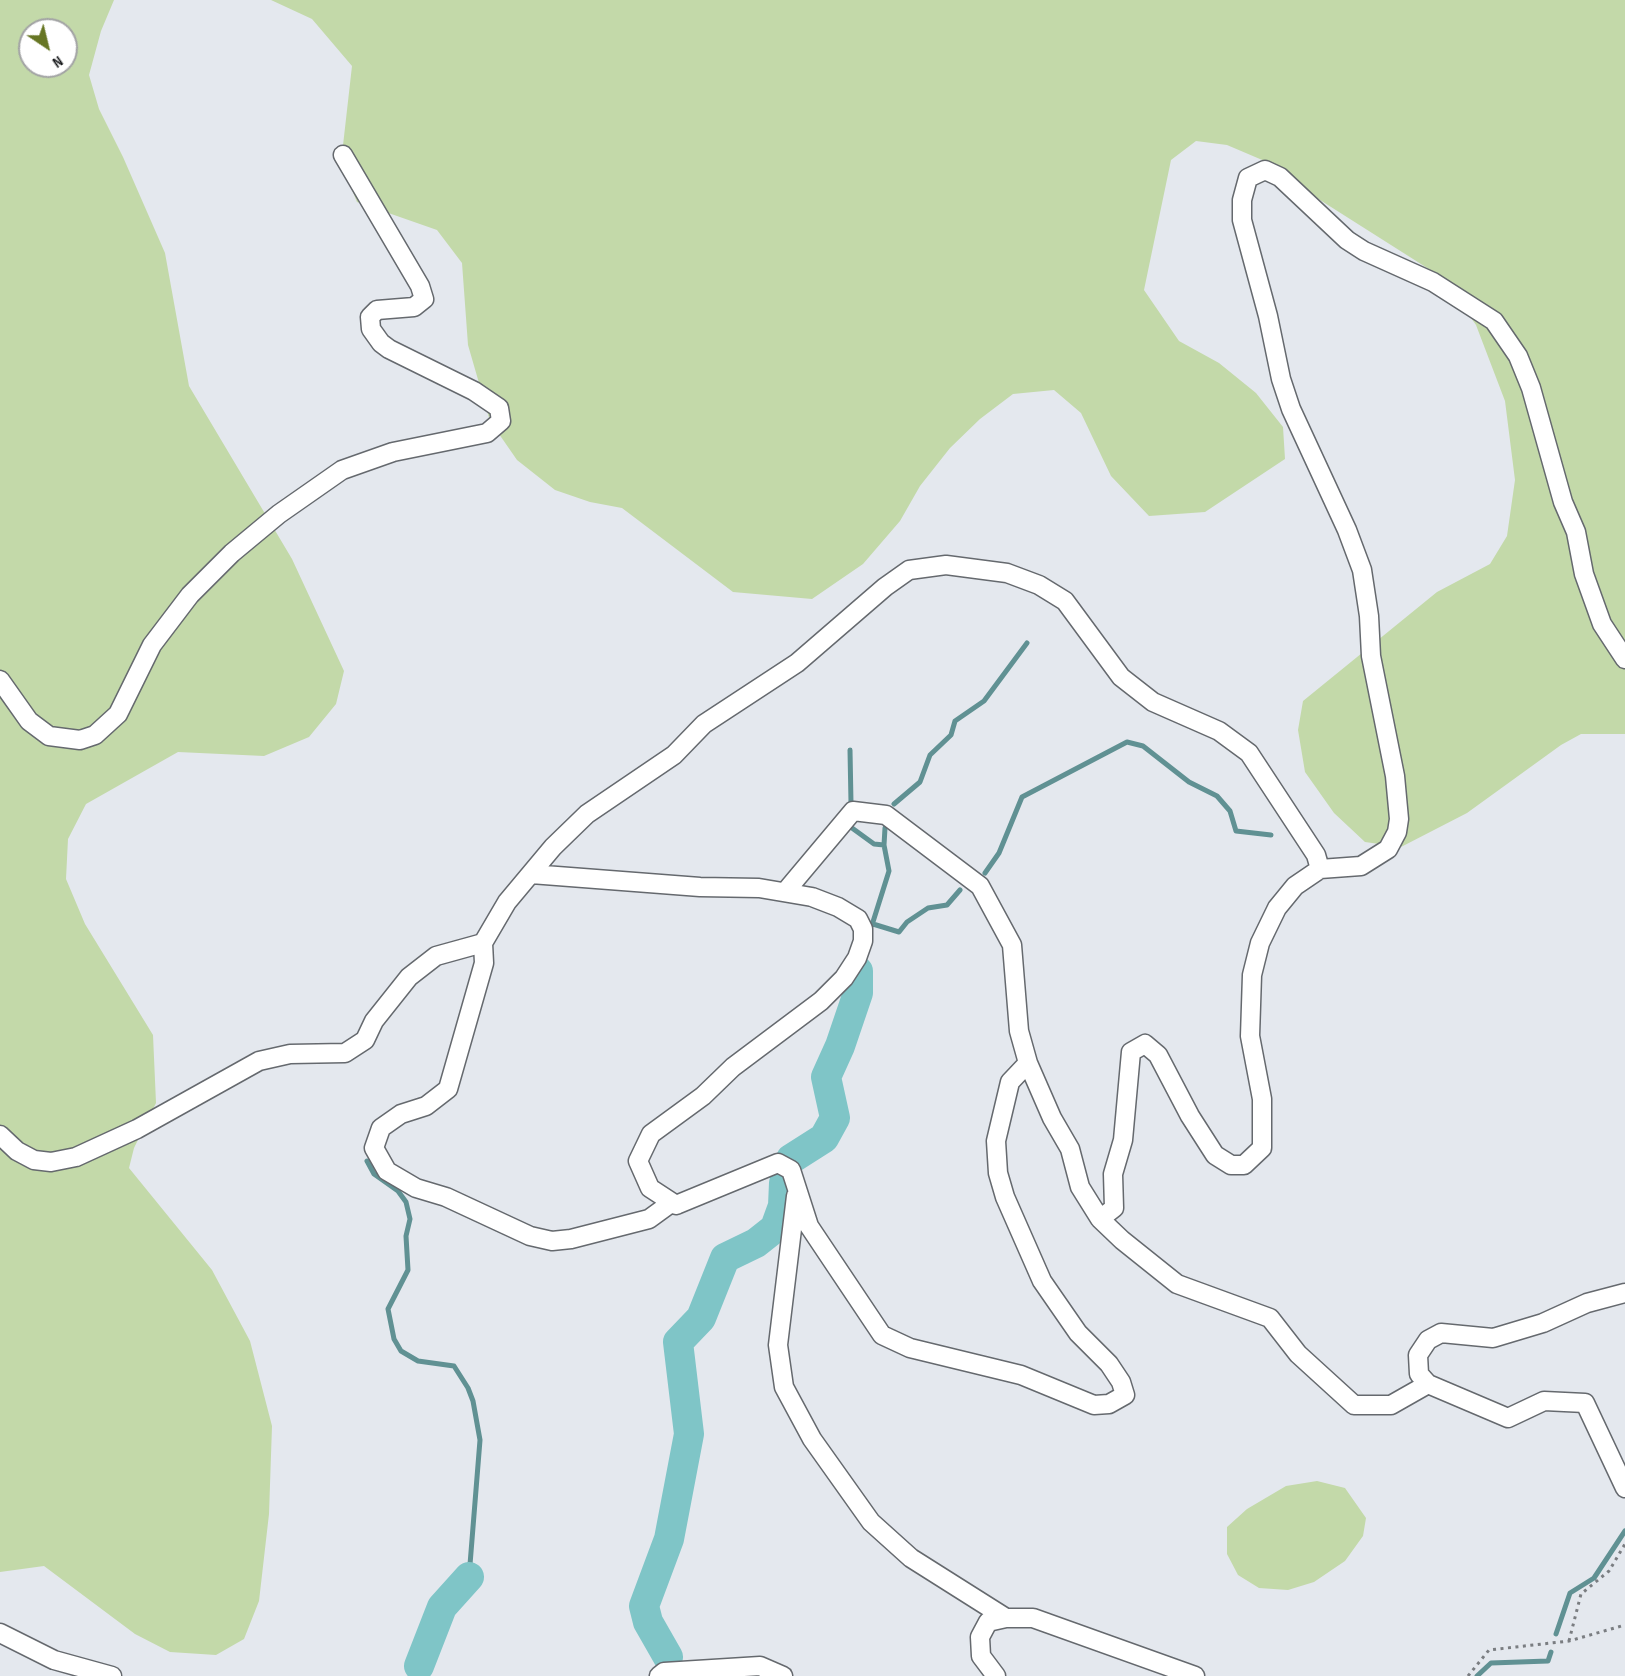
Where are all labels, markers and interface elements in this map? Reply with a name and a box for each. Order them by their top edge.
north arrow [18,18,78,78]
text: N [49,51,66,72]

